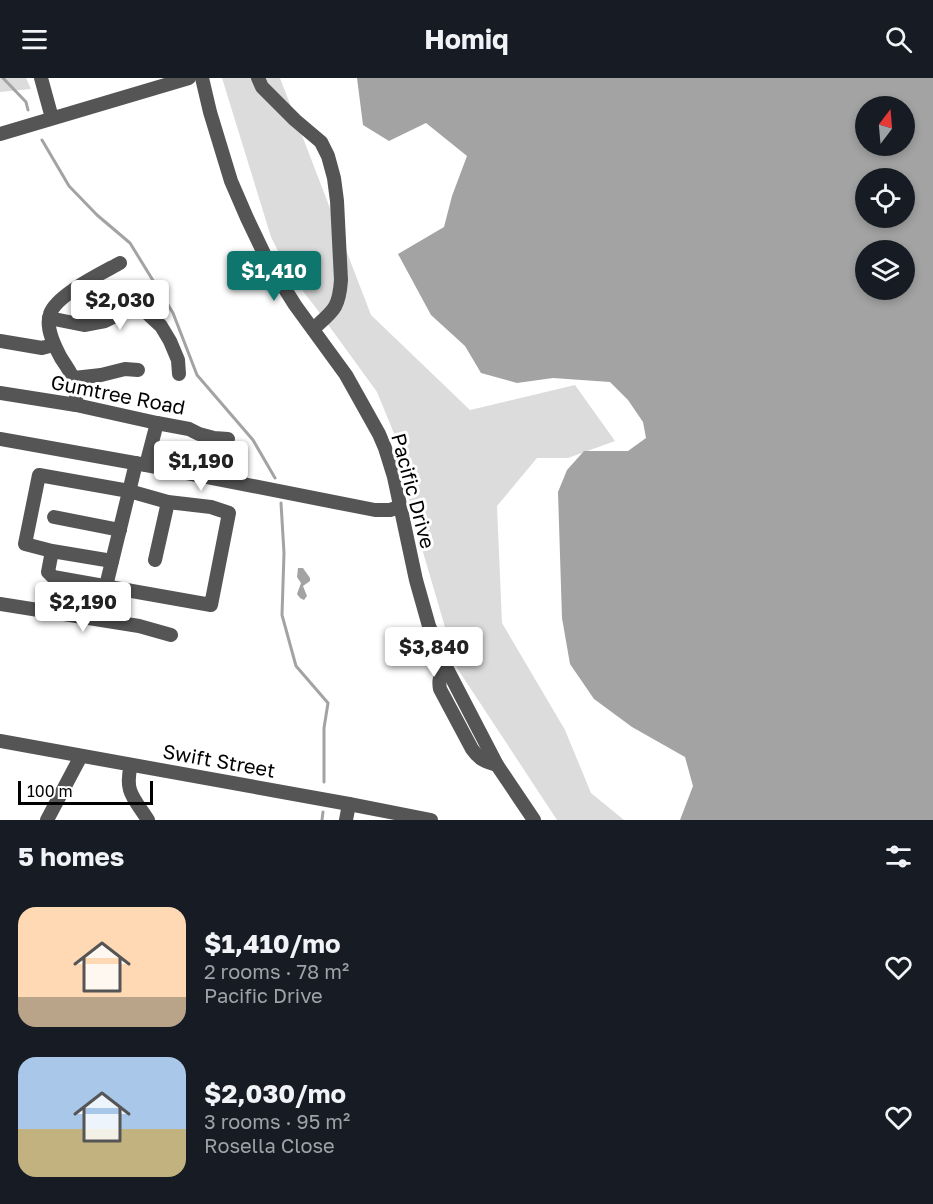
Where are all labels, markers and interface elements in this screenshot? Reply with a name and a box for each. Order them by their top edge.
icon: menu [18,23,51,56]
text: Homiq [424,23,509,55]
icon: search [882,23,915,56]
north arrow [855,96,915,156]
map controls [855,96,915,300]
button: locate [855,168,915,228]
button: layers [855,240,915,300]
pin: $1,410 [225,251,323,302]
text: $1,410 [241,258,307,282]
pin: $2,030 [71,280,169,331]
text: $2,030 [85,287,155,311]
street label: Gumtree Road [49,369,187,419]
street label: Pacific Drive [387,430,441,551]
pin: $1,190 [152,441,250,492]
text: $1,190 [168,448,234,472]
pin: $2,190 [34,582,132,633]
text: $2,190 [49,589,117,613]
pin: $3,840 [385,627,483,678]
text: $3,840 [399,634,469,658]
street label: Swift Street [161,738,277,782]
scale bar [18,778,153,806]
text: 100 m [27,781,73,801]
icon: filters [882,840,915,873]
text: 5 homes [18,841,124,872]
text: $1,410/mo [204,928,341,959]
icon: home [66,931,138,1003]
icon: heart [882,951,915,984]
text: 2 rooms · 78 m² [204,959,349,983]
text: Pacific Drive [204,983,323,1007]
text: $2,030/mo [204,1078,346,1109]
icon: home [66,1081,138,1153]
icon: heart [882,1101,915,1134]
text: 3 rooms · 95 m² [204,1109,350,1133]
text: Rosella Close [204,1133,335,1157]

